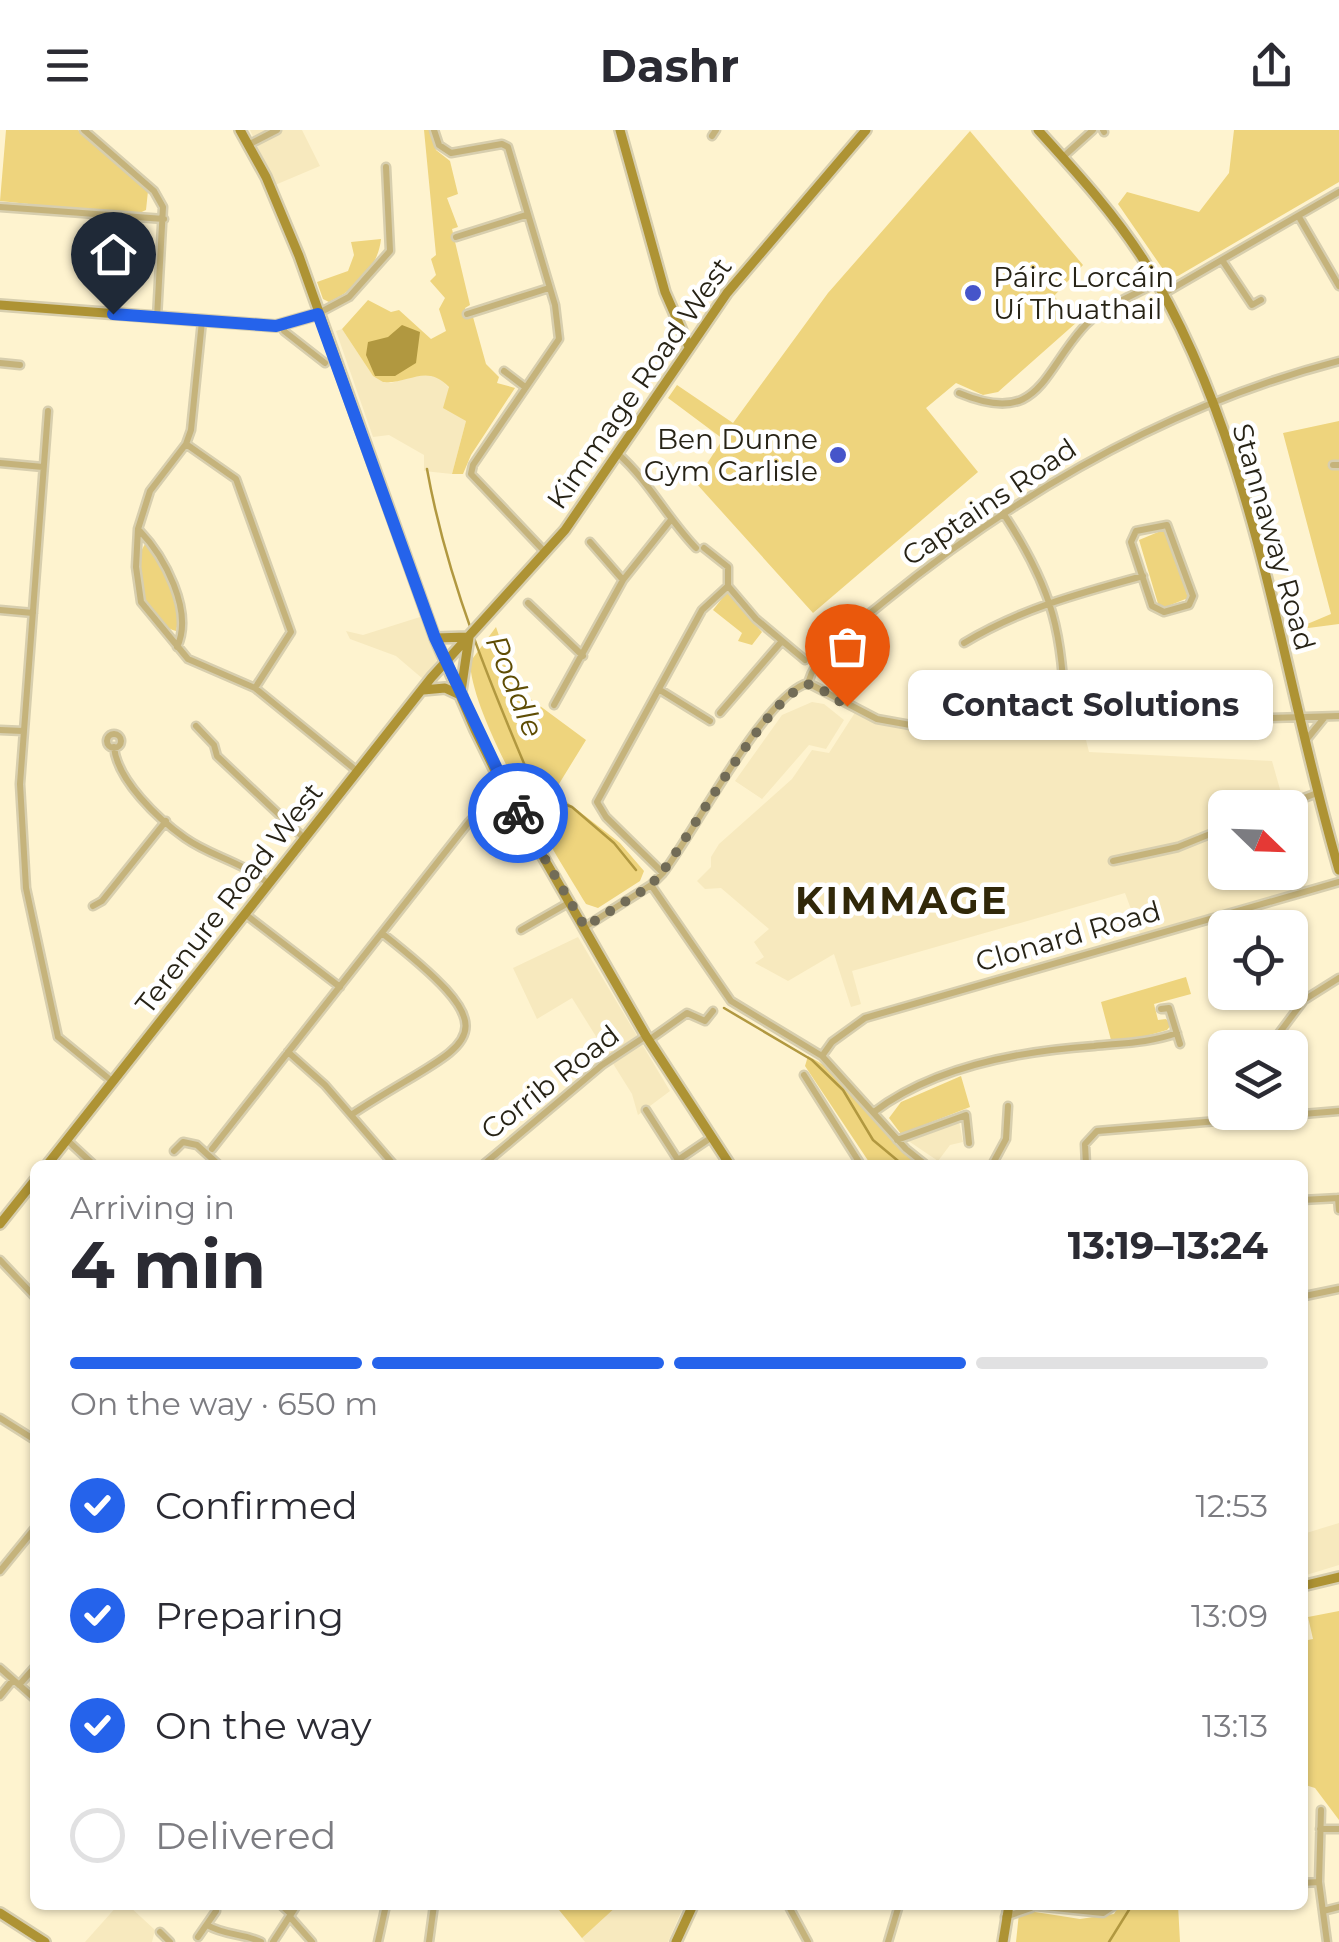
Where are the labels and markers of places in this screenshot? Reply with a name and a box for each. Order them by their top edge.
pin [71,212,156,315]
place label: Páirc Lorcáin Uí Thuathail [993,260,1174,326]
marker: Páirc Lorcáin Uí Thuathail [962,282,984,304]
place label: Ben Dunne Gym Carlisle [644,422,818,488]
marker: Ben Dunne Gym Carlisle [827,444,849,466]
pin [805,604,890,707]
callout: Contact Solutions [907,671,1272,741]

